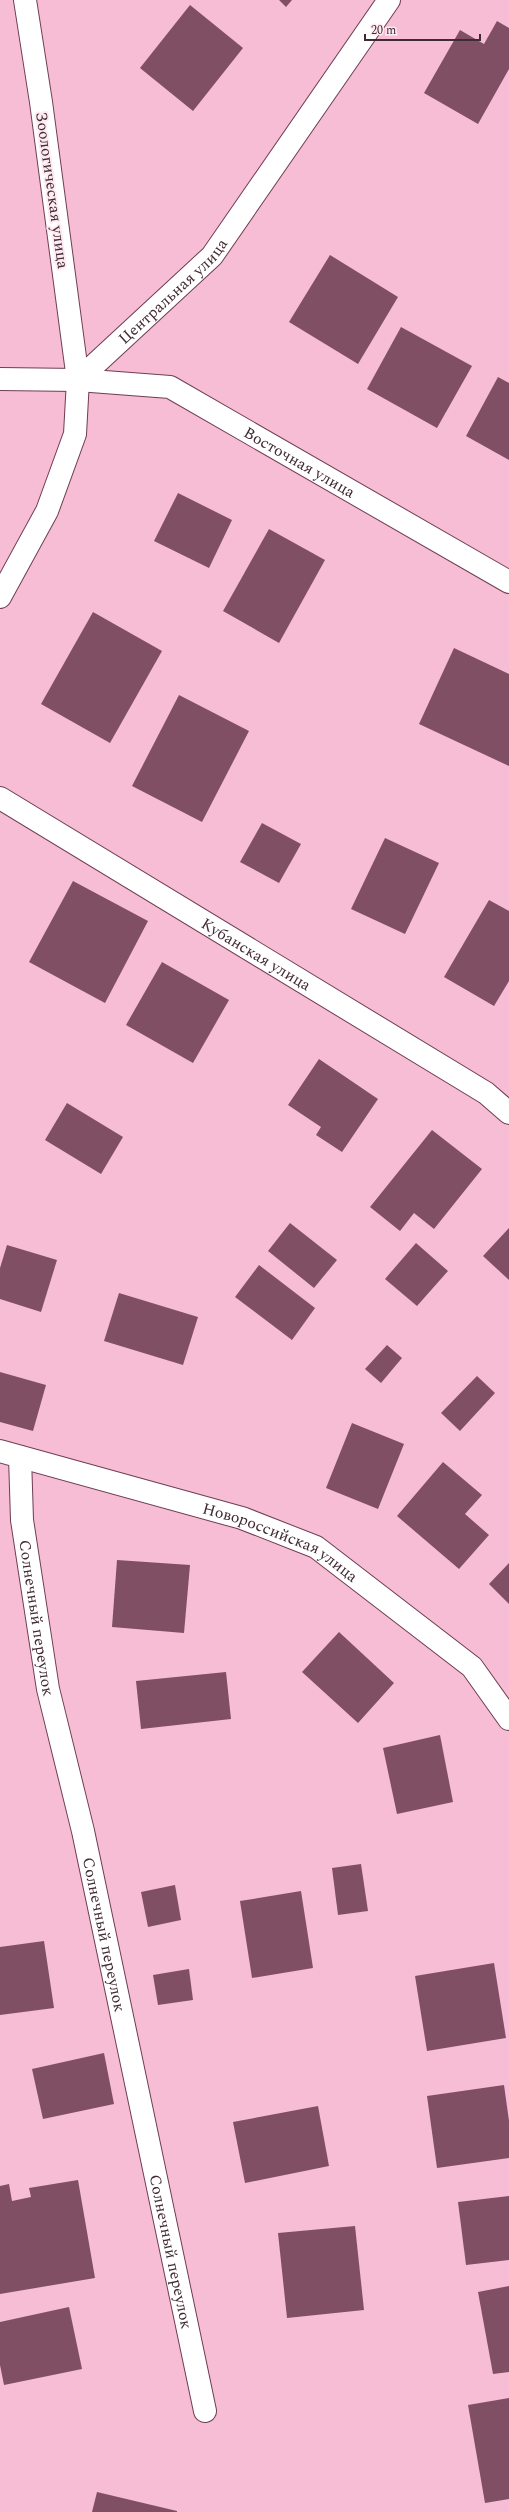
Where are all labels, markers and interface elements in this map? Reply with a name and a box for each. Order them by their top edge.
scale bar [365,16,480,42]
text: 20 m [371,21,396,40]
street label: Зоологическая улица [29,110,75,270]
street label: Центральная улица [113,233,234,350]
street label: Восточная улица [239,421,360,504]
street label: Кубанская улица [196,912,316,997]
street label: Новороссийская улица [200,1497,363,1588]
street label: Солнечный переулок [12,1538,60,1699]
street label: Солнечный переулок [76,1855,132,2014]
street label: Солнечный переулок [143,2172,198,2331]

